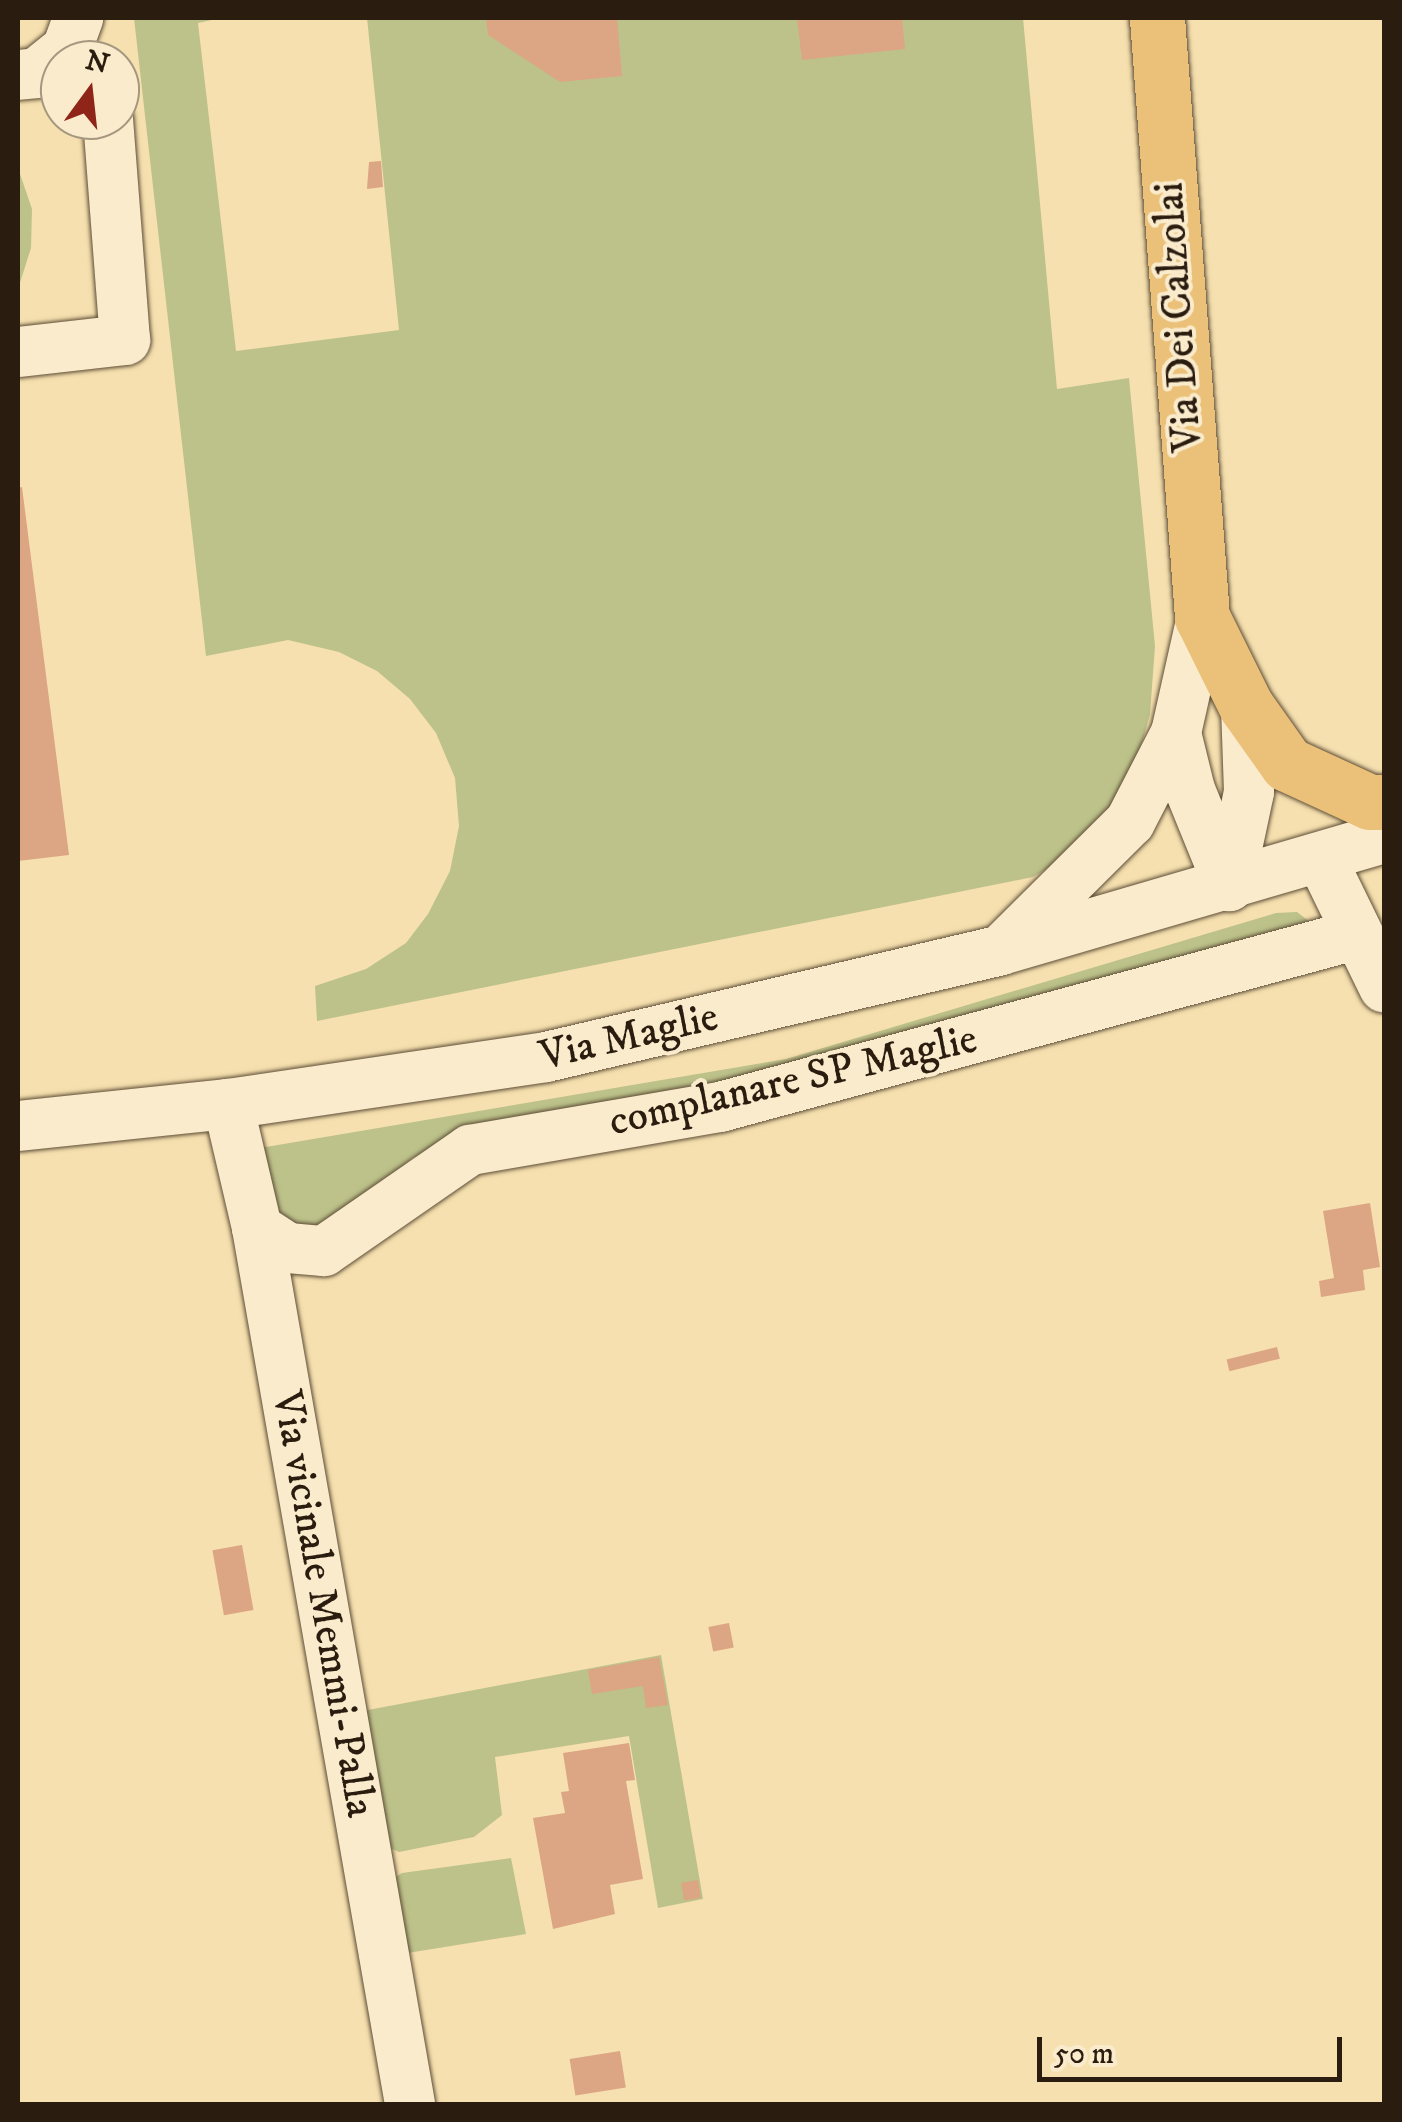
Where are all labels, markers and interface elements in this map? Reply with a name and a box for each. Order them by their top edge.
north arrow [40,40,140,140]
text: N [82,43,113,82]
street label: Via Dei Calzolai [1144,180,1214,454]
street label: Via Maglie [535,992,723,1082]
street label: complanare SP Maglie [604,1014,982,1148]
street label: Via vicinale Memmi-Palla [261,1387,385,1821]
scale bar [1042,2017,1347,2079]
text: 50 m [1054,2036,1114,2073]

